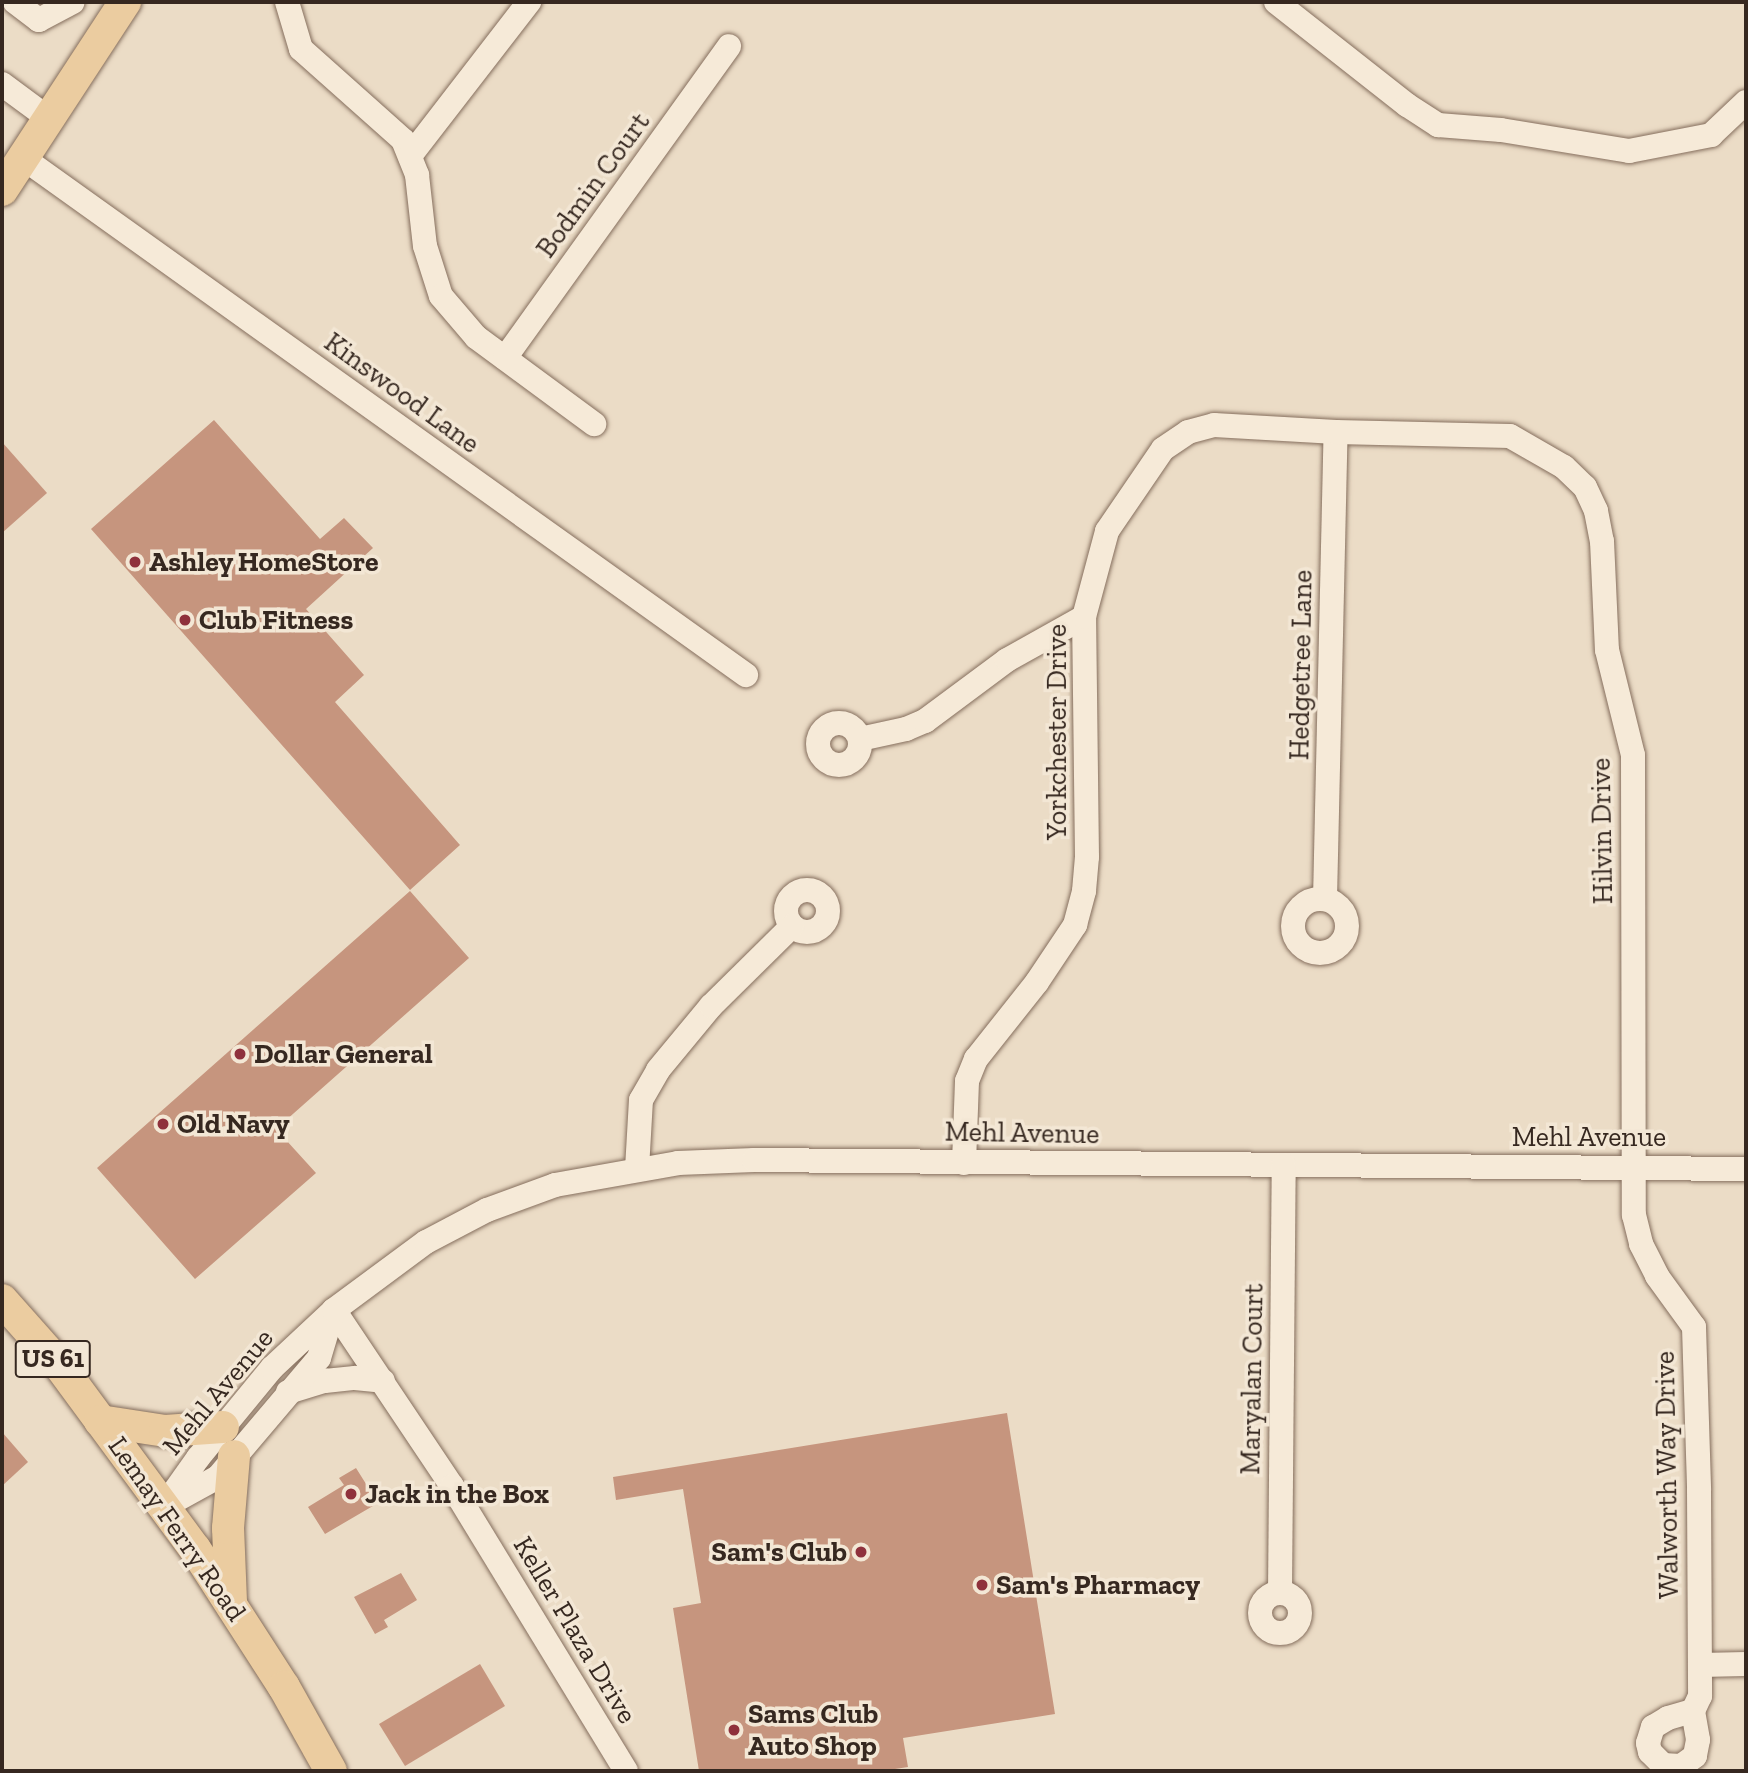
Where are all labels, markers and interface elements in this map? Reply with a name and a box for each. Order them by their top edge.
street label: Bodmin Court [529,106,657,264]
street label: Kinswood Lane [318,325,486,461]
place label: Ashley HomeStore [149,545,379,579]
marker: Ashley HomeStore [127,554,143,570]
street label: Hedgetree Lane [1283,570,1319,760]
place label: Club Fitness [199,603,353,637]
marker: Club Fitness [177,612,193,628]
street label: Yorkchester Drive [1040,624,1074,840]
street label: Hilvin Drive [1584,757,1620,905]
place label: Dollar General [254,1037,433,1071]
marker: Dollar General [232,1046,248,1062]
place label: Old Navy [177,1107,290,1141]
street label: Mehl Avenue [944,1115,1100,1151]
marker: Old Navy [155,1116,171,1132]
street label: Mehl Avenue [1511,1120,1667,1154]
street label: Maryalan Court [1234,1283,1270,1475]
street label: Mehl Avenue [155,1322,281,1462]
road number: US 61 [14,1336,92,1382]
street label: Walworth Way Drive [1648,1350,1686,1600]
street label: Lemay Ferry Road [100,1430,254,1628]
place label: Jack in the Box [365,1477,549,1511]
marker: Jack in the Box [343,1486,359,1502]
street label: Keller Plaza Drive [506,1530,644,1730]
place label: Sam's Club [711,1535,847,1569]
marker: Sam's Club [853,1544,869,1560]
place label: Sam's Pharmacy [996,1568,1200,1602]
marker: Sam's Pharmacy [974,1577,990,1593]
place label: Sams Club Auto Shop [748,1697,878,1763]
marker: Sams Club Auto Shop [726,1722,742,1738]

